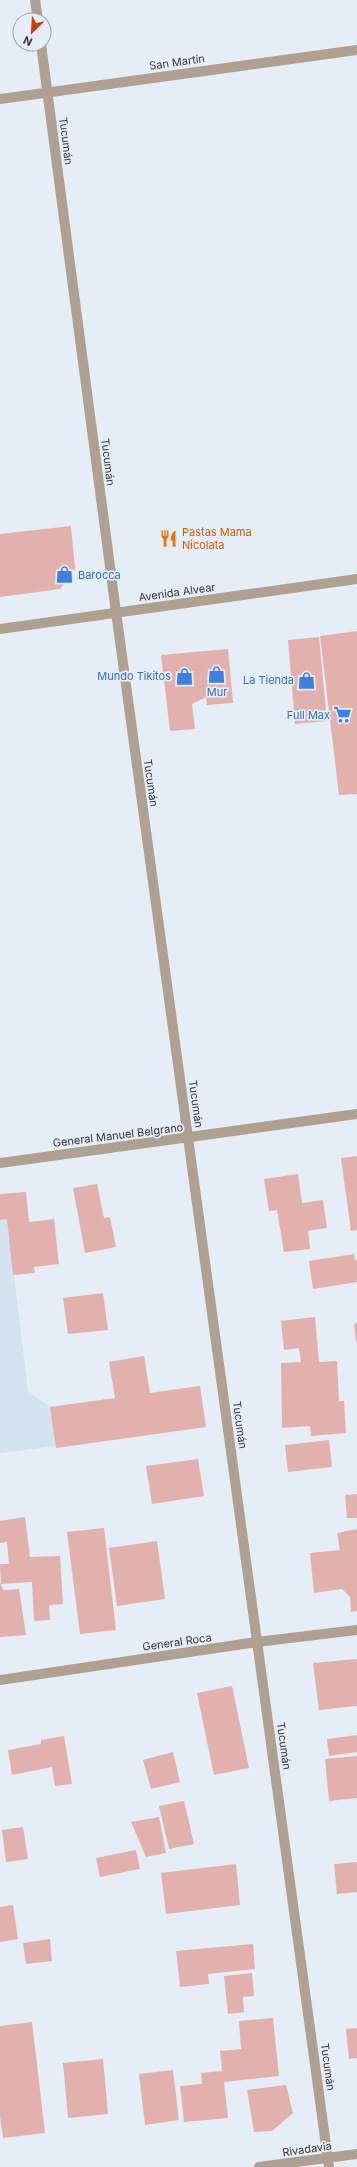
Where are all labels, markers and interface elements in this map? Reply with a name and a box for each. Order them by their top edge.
north arrow [12,12,52,52]
text: N [21,33,35,49]
street label: San Martín [148,51,206,73]
street label: Tucumán [56,116,76,166]
street label: Tucumán [98,437,118,487]
place label: Pastas Mama Nicolata [182,525,252,552]
restaurant icon: Pastas Mama Nicolata [159,528,179,548]
shop icon: Barocca [55,565,75,585]
place label: Barocca [78,568,121,582]
street label: Avenida Alvear [138,580,216,604]
shop icon: Mur [207,664,227,684]
shop icon: Mundo Tikitos [174,666,194,686]
place label: Mundo Tikitos [97,669,171,683]
shop icon: La Tienda [297,670,317,690]
place label: La Tienda [243,673,294,687]
place label: Mur [207,685,227,699]
supermarket icon: Full Max [333,705,353,725]
place label: Full Max [287,708,330,722]
street label: Tucumán [141,758,161,808]
street label: Tucumán [186,1079,206,1129]
street label: General Manuel Belgrano [52,1120,184,1150]
street label: Tucumán [230,1400,250,1450]
street label: General Roca [142,1630,212,1654]
street label: Tucumán [274,1721,294,1771]
street label: Tucumán [318,2042,338,2092]
street label: Rivadavia [281,2139,333,2159]

